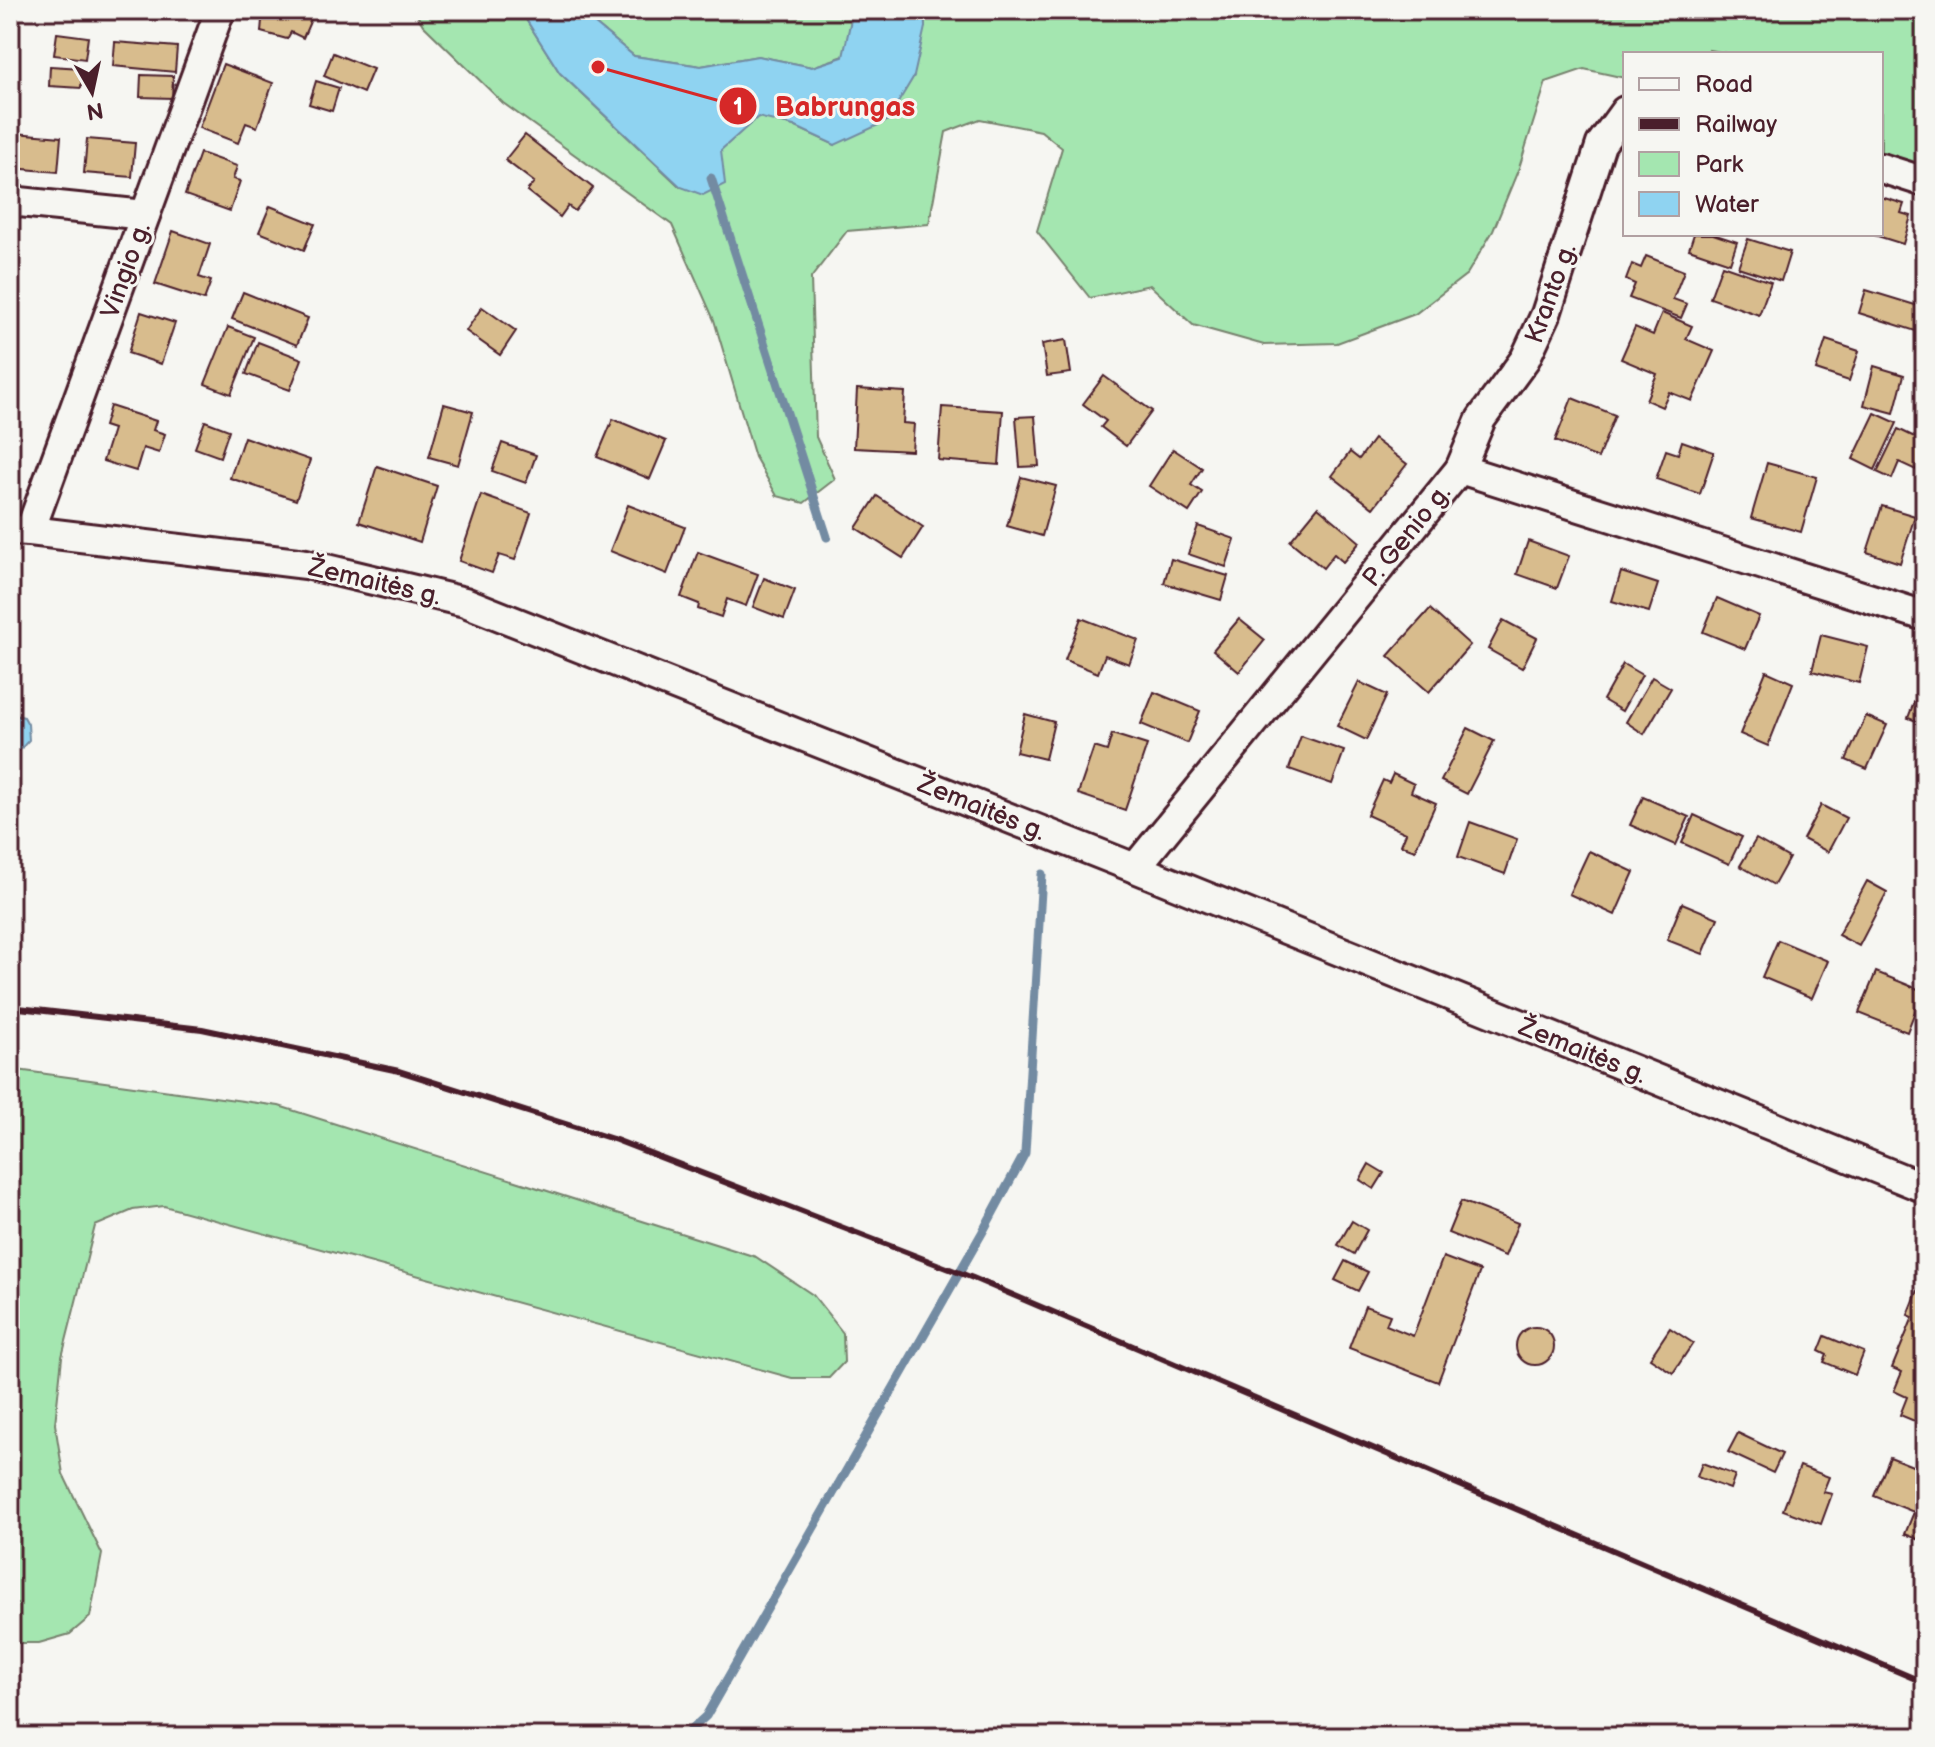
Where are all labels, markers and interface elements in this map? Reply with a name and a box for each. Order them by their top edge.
north arrow [52,52,132,132]
legend [1623,52,1883,236]
text: Road [1695,70,1753,99]
callout: Babrungas [718,80,931,132]
text: Babrungas [775,91,915,124]
text: 1 [733,93,743,122]
text: N [85,96,105,125]
text: Railway [1695,110,1777,139]
text: Park [1695,150,1743,179]
text: Water [1695,190,1759,219]
street label: Vingio g. [95,218,158,323]
street label: Kranto g. [1519,239,1584,348]
street label: P. Genio g. [1356,478,1458,594]
street label: Žemaitės g. [305,550,444,613]
street label: Žemaitės g. [912,767,1051,848]
street label: Žemaitės g. [1513,1010,1652,1091]

